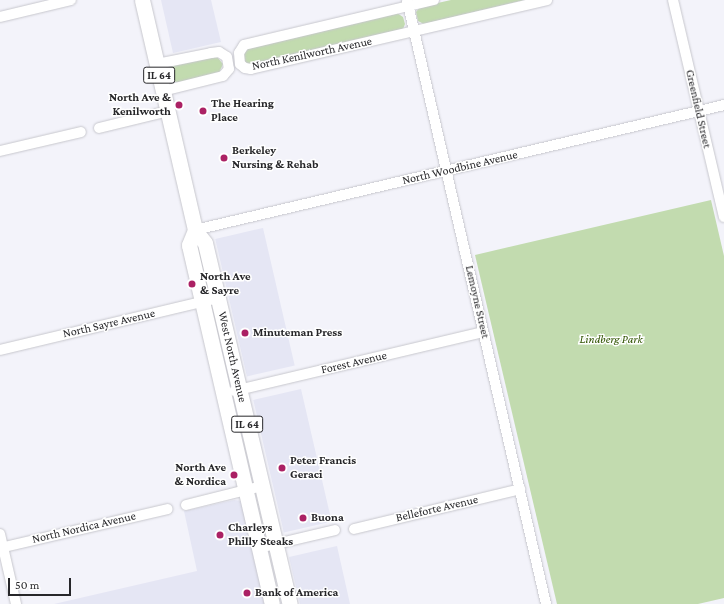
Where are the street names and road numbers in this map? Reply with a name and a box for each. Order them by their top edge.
street label: North Kenilworth Avenue [251,34,373,74]
road number: IL 64 [143,66,175,84]
street label: Greenfield Street [682,68,714,150]
street label: North Woodbine Avenue [401,148,519,188]
street label: Lemoyne Street [462,264,492,340]
street label: North Sayre Avenue [61,306,157,342]
street label: West North Avenue [215,310,249,404]
street label: Forest Avenue [320,348,388,378]
road number: IL 64 [231,415,263,433]
street label: Belleforte Avenue [395,493,479,525]
street label: North Nordica Avenue [31,509,137,547]

